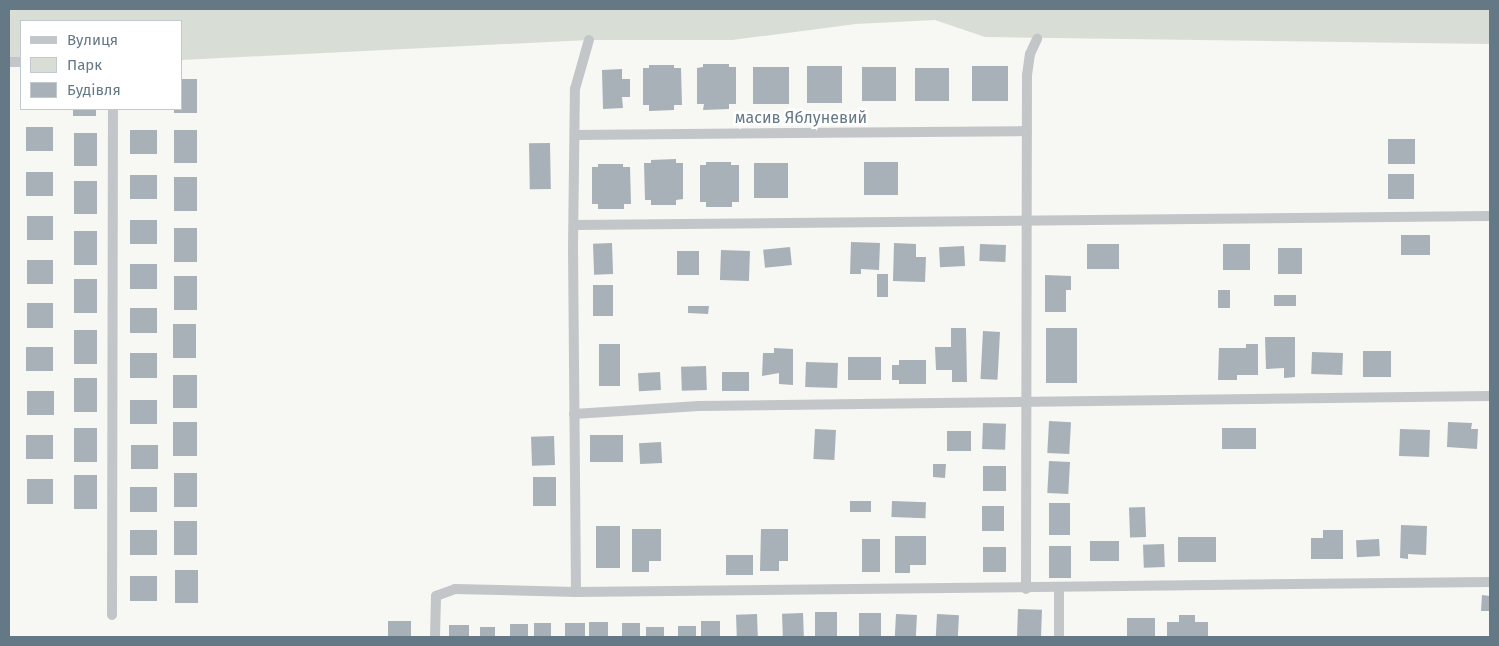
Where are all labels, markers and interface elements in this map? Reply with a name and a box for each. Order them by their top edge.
legend [20,20,182,110]
text: Вулиця [67,31,118,49]
text: Парк [67,56,102,74]
text: Будівля [67,81,121,99]
street label: масив Яблуневий [735,108,867,128]

